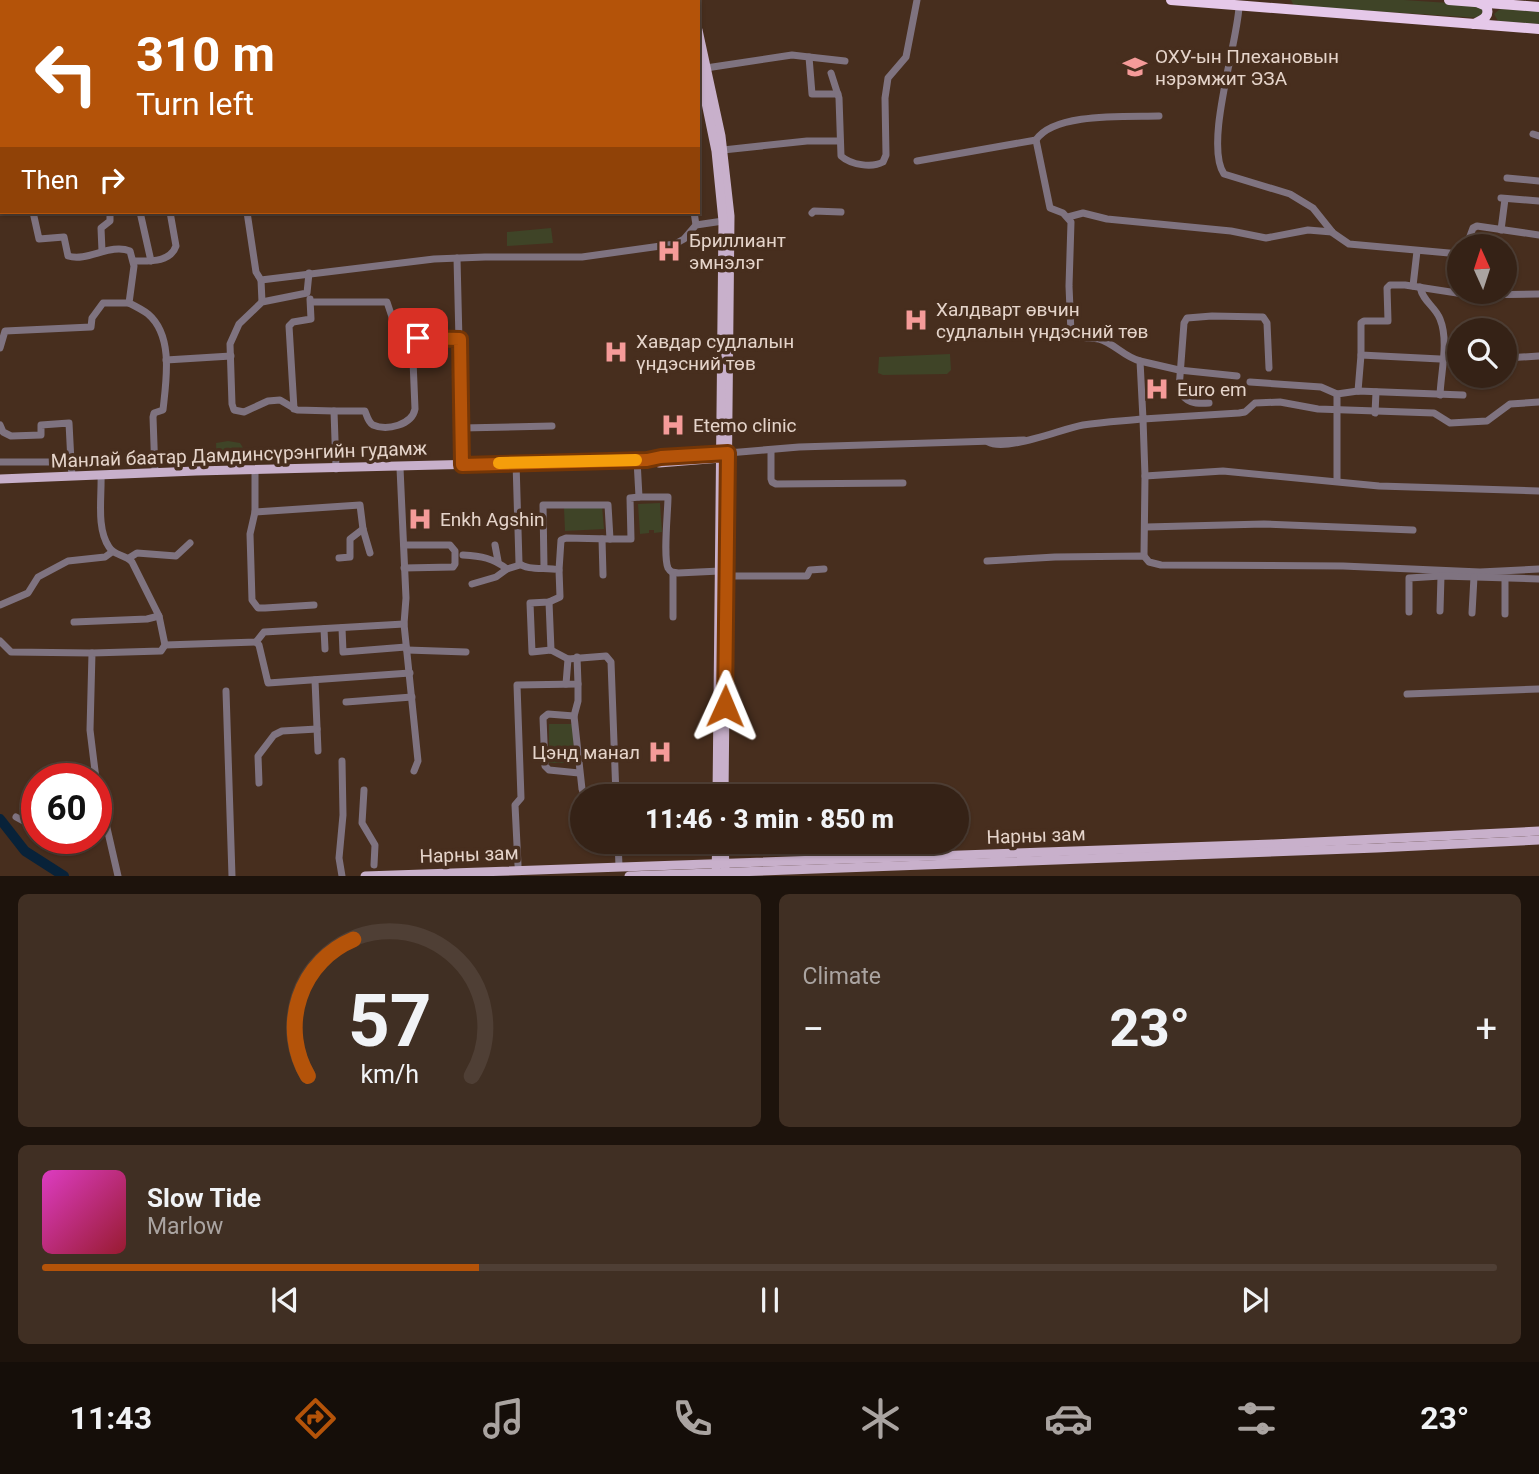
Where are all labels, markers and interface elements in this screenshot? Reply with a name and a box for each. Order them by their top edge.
text: 310 m [136,26,275,83]
icon: left [21,28,112,119]
place label: ОХУ-ын Плехановын нэрэмжит ЭЗА [1155,45,1339,90]
school or university icon: ОХУ-ын Плехановын нэрэмжит ЭЗА [1121,53,1149,81]
text: Turn left [136,85,254,123]
icon: right [93,161,131,199]
text: Then [21,165,79,195]
place label: Бриллиант эмнэлэг [689,229,786,274]
north arrow [1447,234,1517,304]
map controls [1447,234,1517,388]
hospital icon: Бриллиант эмнэлэг [655,237,683,265]
place label: Халдварт өвчин судлалын үндэсний төв [936,298,1148,343]
hospital icon: Халдварт өвчин судлалын үндэсний төв [902,306,930,334]
pin [388,308,448,368]
button: search [1447,318,1517,388]
icon: arrive [399,319,437,357]
place label: Хавдар судлалын үндэсний төв [636,330,794,375]
hospital icon: Хавдар судлалын үндэсний төв [602,338,630,366]
hospital icon: Euro em [1143,375,1171,403]
place label: Euro em [1177,378,1247,401]
hospital icon: Etemo clinic [659,411,687,439]
place label: Etemo clinic [693,414,797,437]
street label: Манлай баатар Дамдинсүрэнгийн гудамж [50,436,428,473]
hospital icon: Enkh Agshin [406,505,434,533]
place label: Enkh Agshin [440,508,545,531]
position arrow [688,669,762,743]
hospital icon: Цэнд манал [646,738,674,766]
place label: Цэнд манал [532,741,640,764]
speed limit sign: 60 [21,763,112,854]
text: 11:46 · 3 min · 850 m [645,804,894,834]
street label: Нарны зам [986,822,1086,849]
street label: Нарны зам [419,841,519,868]
text: Climate [803,963,881,990]
text: 57 [347,979,431,1065]
text: 23° [1110,998,1190,1059]
text: − [803,1007,824,1051]
text: + [1475,1007,1497,1051]
text: km/h [360,1060,419,1089]
text: Slow Tide [147,1183,261,1213]
text: Marlow [147,1213,223,1240]
icon: previous [266,1281,304,1319]
icon: pause [751,1281,789,1319]
icon: next [1236,1281,1274,1319]
icon: directions [291,1394,340,1443]
icon: music [479,1394,528,1443]
icon: phone [668,1394,717,1443]
icon: climate [856,1394,905,1443]
icon: car [1044,1394,1093,1443]
icon: filters [1232,1394,1281,1443]
text: 11:43 [70,1399,152,1437]
text: 23° [1420,1399,1469,1437]

